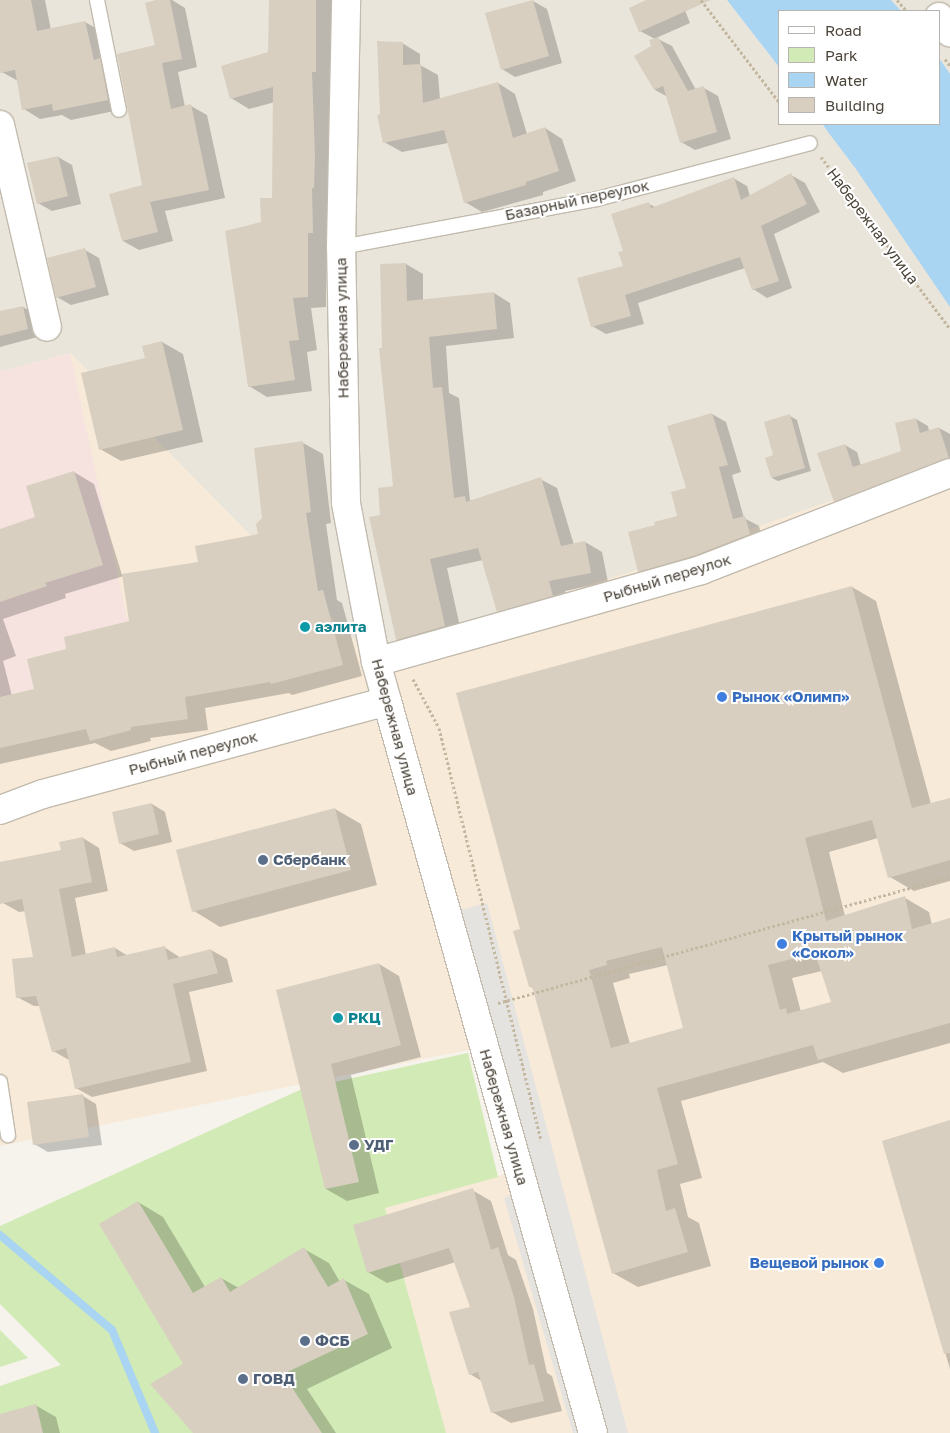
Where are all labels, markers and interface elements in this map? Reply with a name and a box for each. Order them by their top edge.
legend [778,10,940,125]
text: Road [825,21,862,39]
text: Park [825,46,857,64]
text: Water [825,71,868,89]
text: Building [825,96,885,114]
street label: Набережная улица [823,164,923,288]
street label: Базарный переулок [503,176,651,224]
street label: Набережная улица [332,257,352,399]
street label: Рыбный переулок [601,550,733,606]
place label: аэлита [315,618,366,636]
marker: аэлита [299,621,311,633]
street label: Набережная улица [368,657,422,797]
place label: Рынок «Олимп» [732,688,849,706]
marker: Рынок «Олимп» [716,691,728,703]
street label: Рыбный переулок [127,727,259,779]
place label: Сбербанк [273,851,346,869]
marker: Сбербанк [257,854,269,866]
place label: Крытый рынок «Сокол» [792,926,903,961]
marker: Крытый рынок «Сокол» [776,938,788,950]
place label: РКЦ [348,1009,381,1027]
marker: РКЦ [332,1012,344,1024]
street label: Набережная улица [476,1047,532,1187]
place label: УДГ [364,1136,394,1154]
marker: УДГ [348,1139,360,1151]
place label: Вещевой рынок [750,1254,869,1272]
marker: Вещевой рынок [873,1257,885,1269]
place label: ФСБ [315,1332,350,1350]
marker: ФСБ [299,1335,311,1347]
place label: ГОВД [253,1370,295,1388]
marker: ГОВД [237,1373,249,1385]

